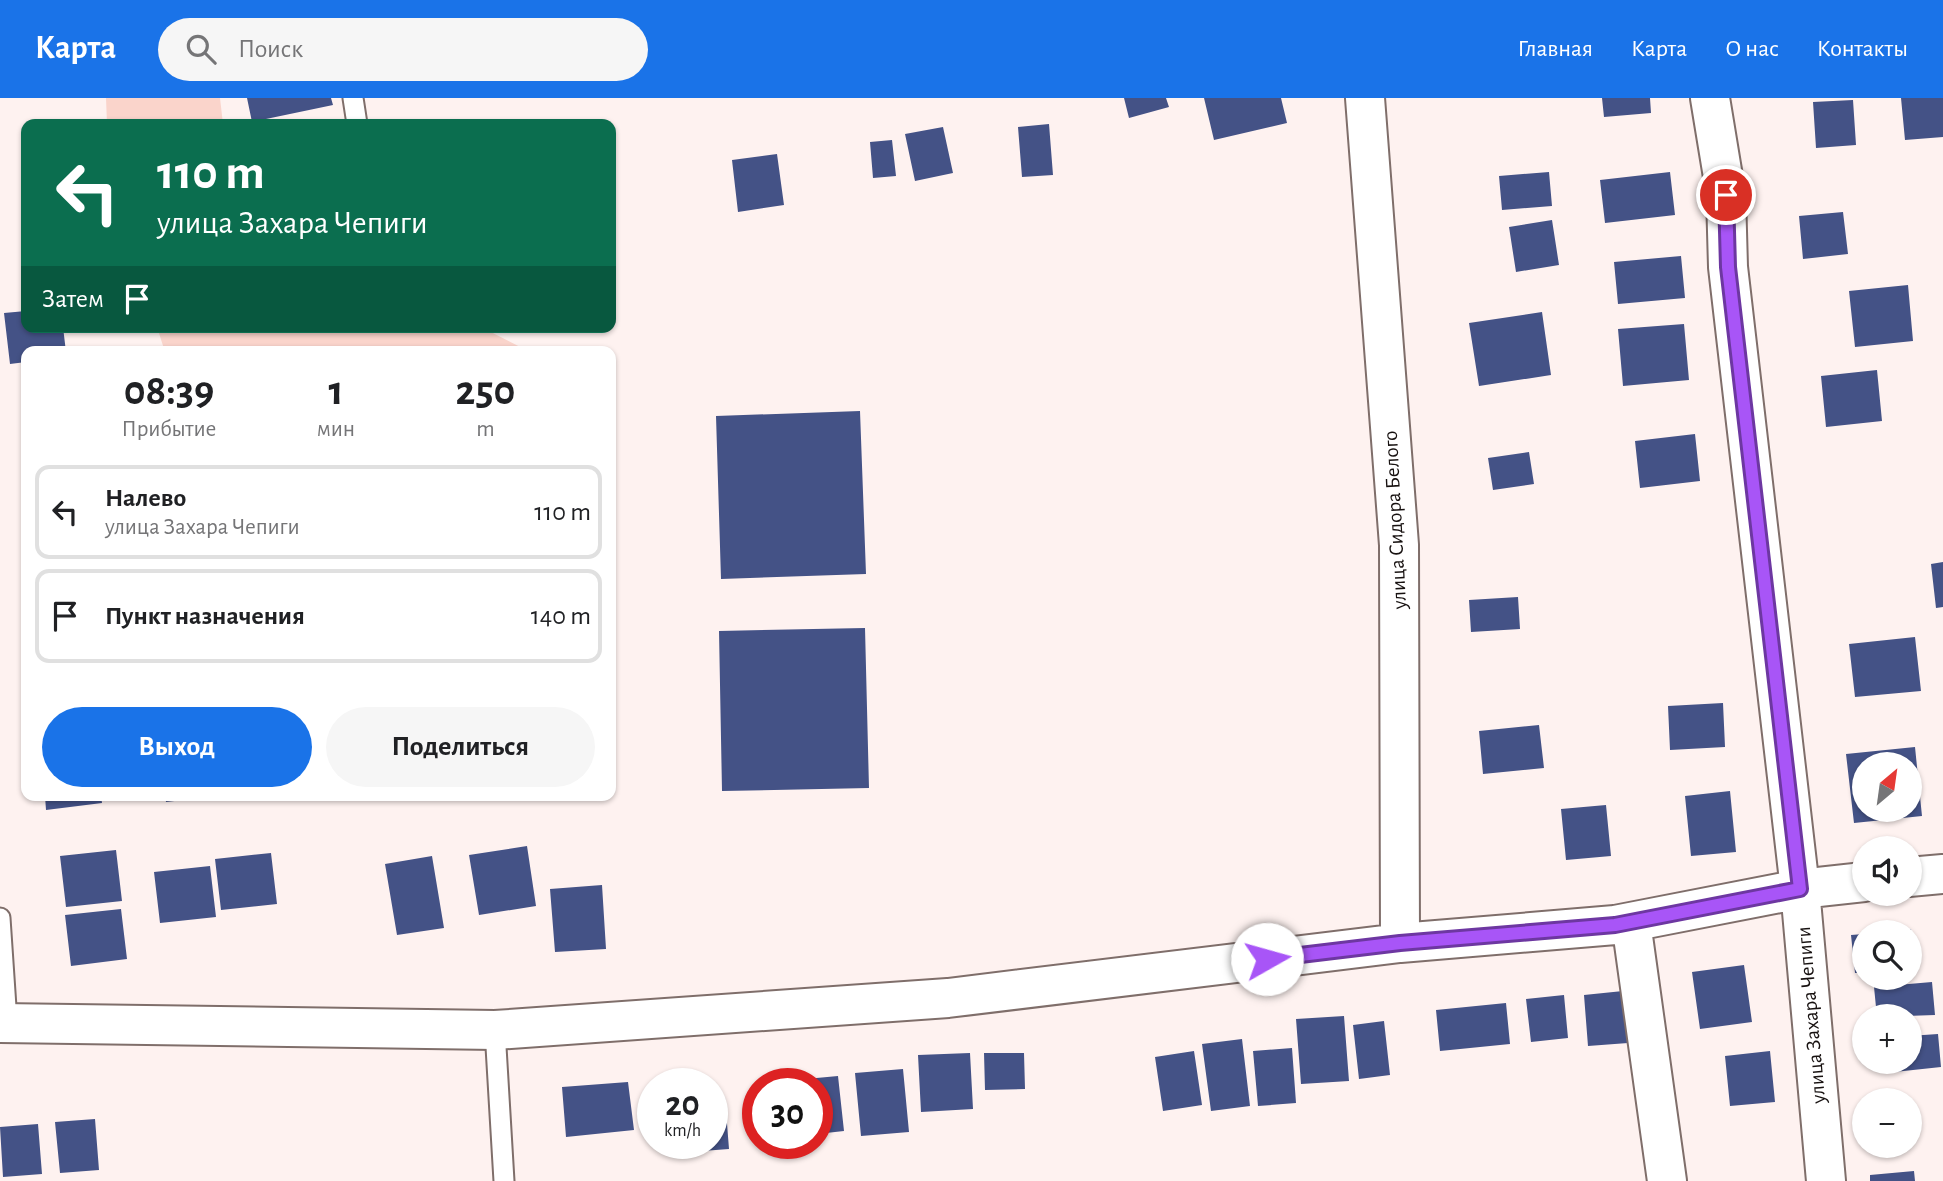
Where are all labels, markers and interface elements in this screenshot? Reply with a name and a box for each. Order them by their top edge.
search box [158,18,648,81]
icon: search [182,30,220,68]
text: Карта [35,32,116,65]
text: Поиск [238,36,303,62]
text: Главная [1518,37,1593,61]
text: Карта [1631,37,1687,61]
text: О нас [1725,37,1779,61]
text: Контакты [1817,37,1908,61]
icon: left [42,147,133,238]
text: 110 m [157,149,265,198]
pin [1696,165,1756,225]
icon: arrive [1707,176,1745,214]
text: улица Захара Чепиги [157,207,428,239]
icon: arrive [118,280,156,318]
text: Затем [42,286,104,312]
text: 08:39 [124,370,214,412]
text: 1 [328,370,344,412]
text: 250 [456,370,515,412]
text: Прибытие [122,418,216,441]
text: мин [317,418,355,441]
text: m [476,418,495,441]
street label: улица Сидора Белого [1380,430,1410,611]
text: Налево [105,485,186,511]
icon: left [46,493,84,531]
text: 110 m [534,499,591,525]
text: улица Захара Чепиги [105,516,300,539]
icon: arrive [46,597,84,635]
text: Пункт назначения [105,603,305,629]
text: 140 m [531,603,591,629]
button: Выход [42,707,312,787]
button: Поделиться [326,707,595,787]
north arrow [1852,752,1922,822]
map controls [1852,752,1922,1158]
button: sound [1852,836,1922,906]
button: search [1852,920,1922,990]
position arrow [1230,922,1304,996]
street label: улица Захара Чепиги [1793,926,1829,1105]
button: + [1852,1004,1922,1074]
speed limit sign: 30 [742,1068,833,1159]
text: 20 [665,1087,700,1122]
button: − [1852,1088,1922,1158]
text: km/h [664,1122,701,1140]

